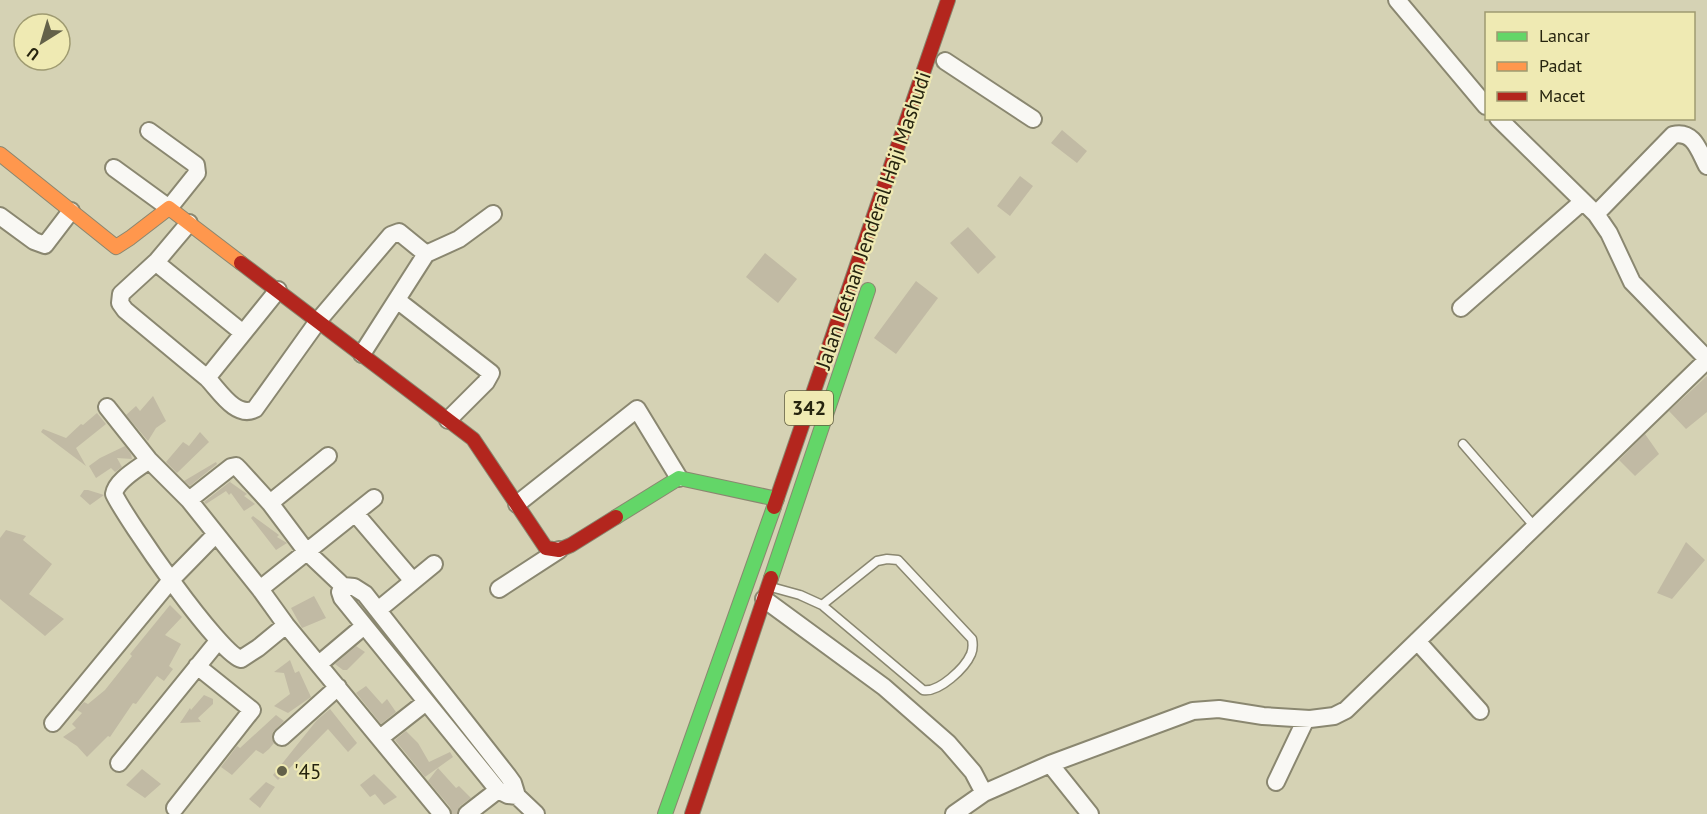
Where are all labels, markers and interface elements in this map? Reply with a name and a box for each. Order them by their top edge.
north arrow [12,12,72,72]
legend [1485,12,1695,120]
text: Lancar [1539,24,1590,47]
text: U [23,43,43,65]
text: Padat [1539,54,1582,77]
street label: Jalan Letnan Jenderal Haji Mashudi [809,68,937,373]
text: Macet [1539,84,1585,107]
road number: 342 [785,391,833,425]
place label: '45 [294,758,321,785]
marker: '45 [275,764,289,778]

